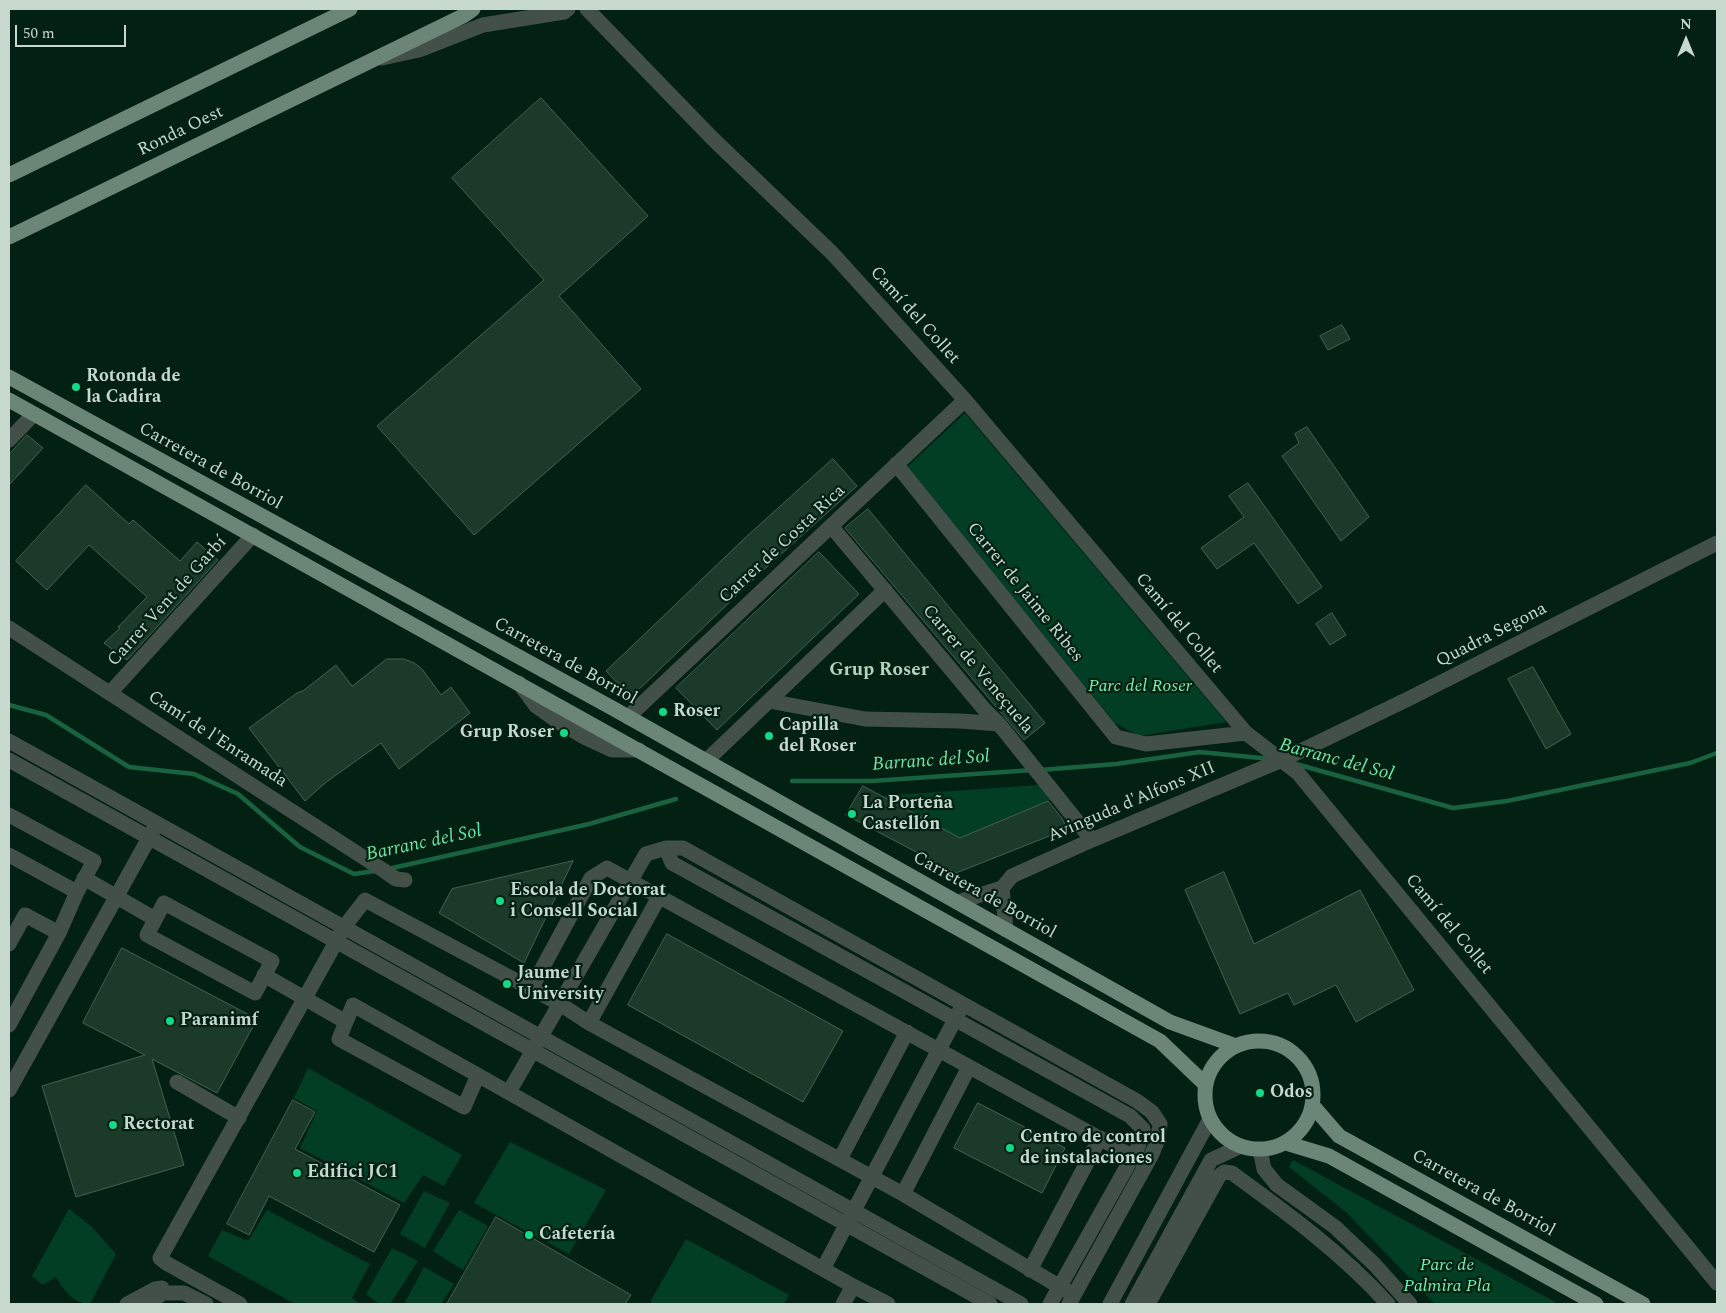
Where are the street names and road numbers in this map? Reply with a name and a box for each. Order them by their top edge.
street label: Ronda Oest [135,102,227,162]
street label: Camí del Collet [864,263,964,369]
street label: Carretera de Borriol [135,419,285,515]
street label: Carrer de Costa Rica [715,481,851,609]
street label: Carrer de Jaime Ribes [961,519,1087,667]
street label: Carrer Vent de Garbí [104,532,232,672]
street label: Camí del Collet [1130,569,1226,679]
street label: Quadra Segona [1433,599,1551,673]
street label: Carrer de Veneçuela [917,601,1037,739]
street label: Carretera de Borriol [490,614,640,710]
street label: Camí de l'Enramada [143,687,291,793]
street label: Avinguda d'Alfons XII [1045,758,1219,848]
street label: Carretera de Borriol [909,848,1059,944]
street label: Camí del Collet [1400,870,1496,980]
street label: Carretera de Borriol [1408,1146,1558,1242]

